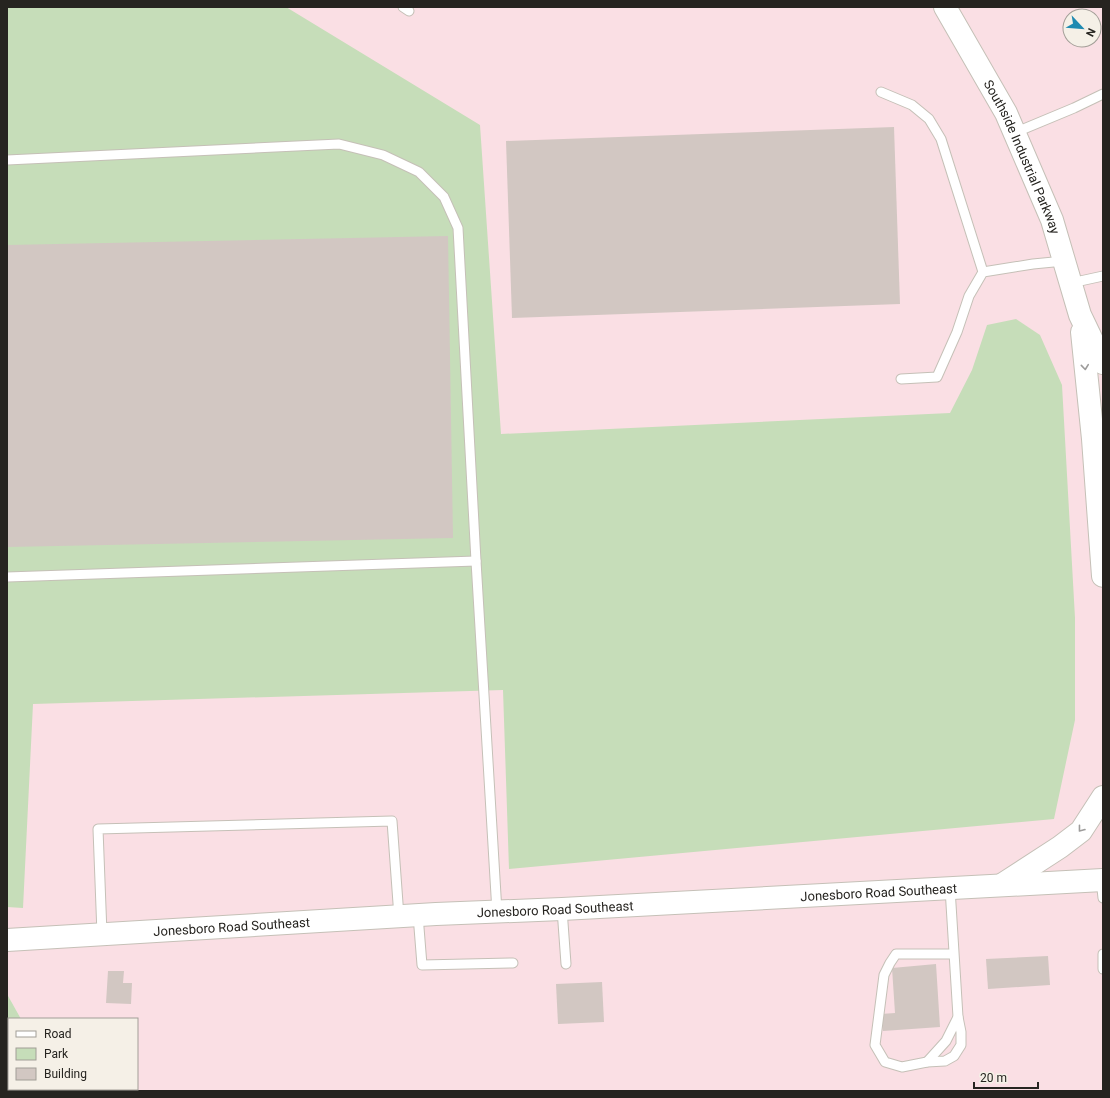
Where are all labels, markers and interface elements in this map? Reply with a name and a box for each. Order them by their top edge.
north arrow [1062,8,1102,48]
text: N [1083,26,1098,39]
street label: Southside Industrial Parkway [981,77,1063,236]
one-way arrow [1081,364,1090,370]
one-way arrow [1079,824,1086,831]
street label: Jonesboro Road Southeast [800,880,957,904]
street label: Jonesboro Road Southeast [476,898,634,920]
street label: Jonesboro Road Southeast [153,914,310,939]
legend [8,1018,138,1090]
text: Road [44,1027,72,1041]
text: Park [44,1047,69,1061]
scale bar [974,1064,1038,1090]
text: Building [44,1067,87,1081]
text: 20 m [980,1071,1007,1085]

